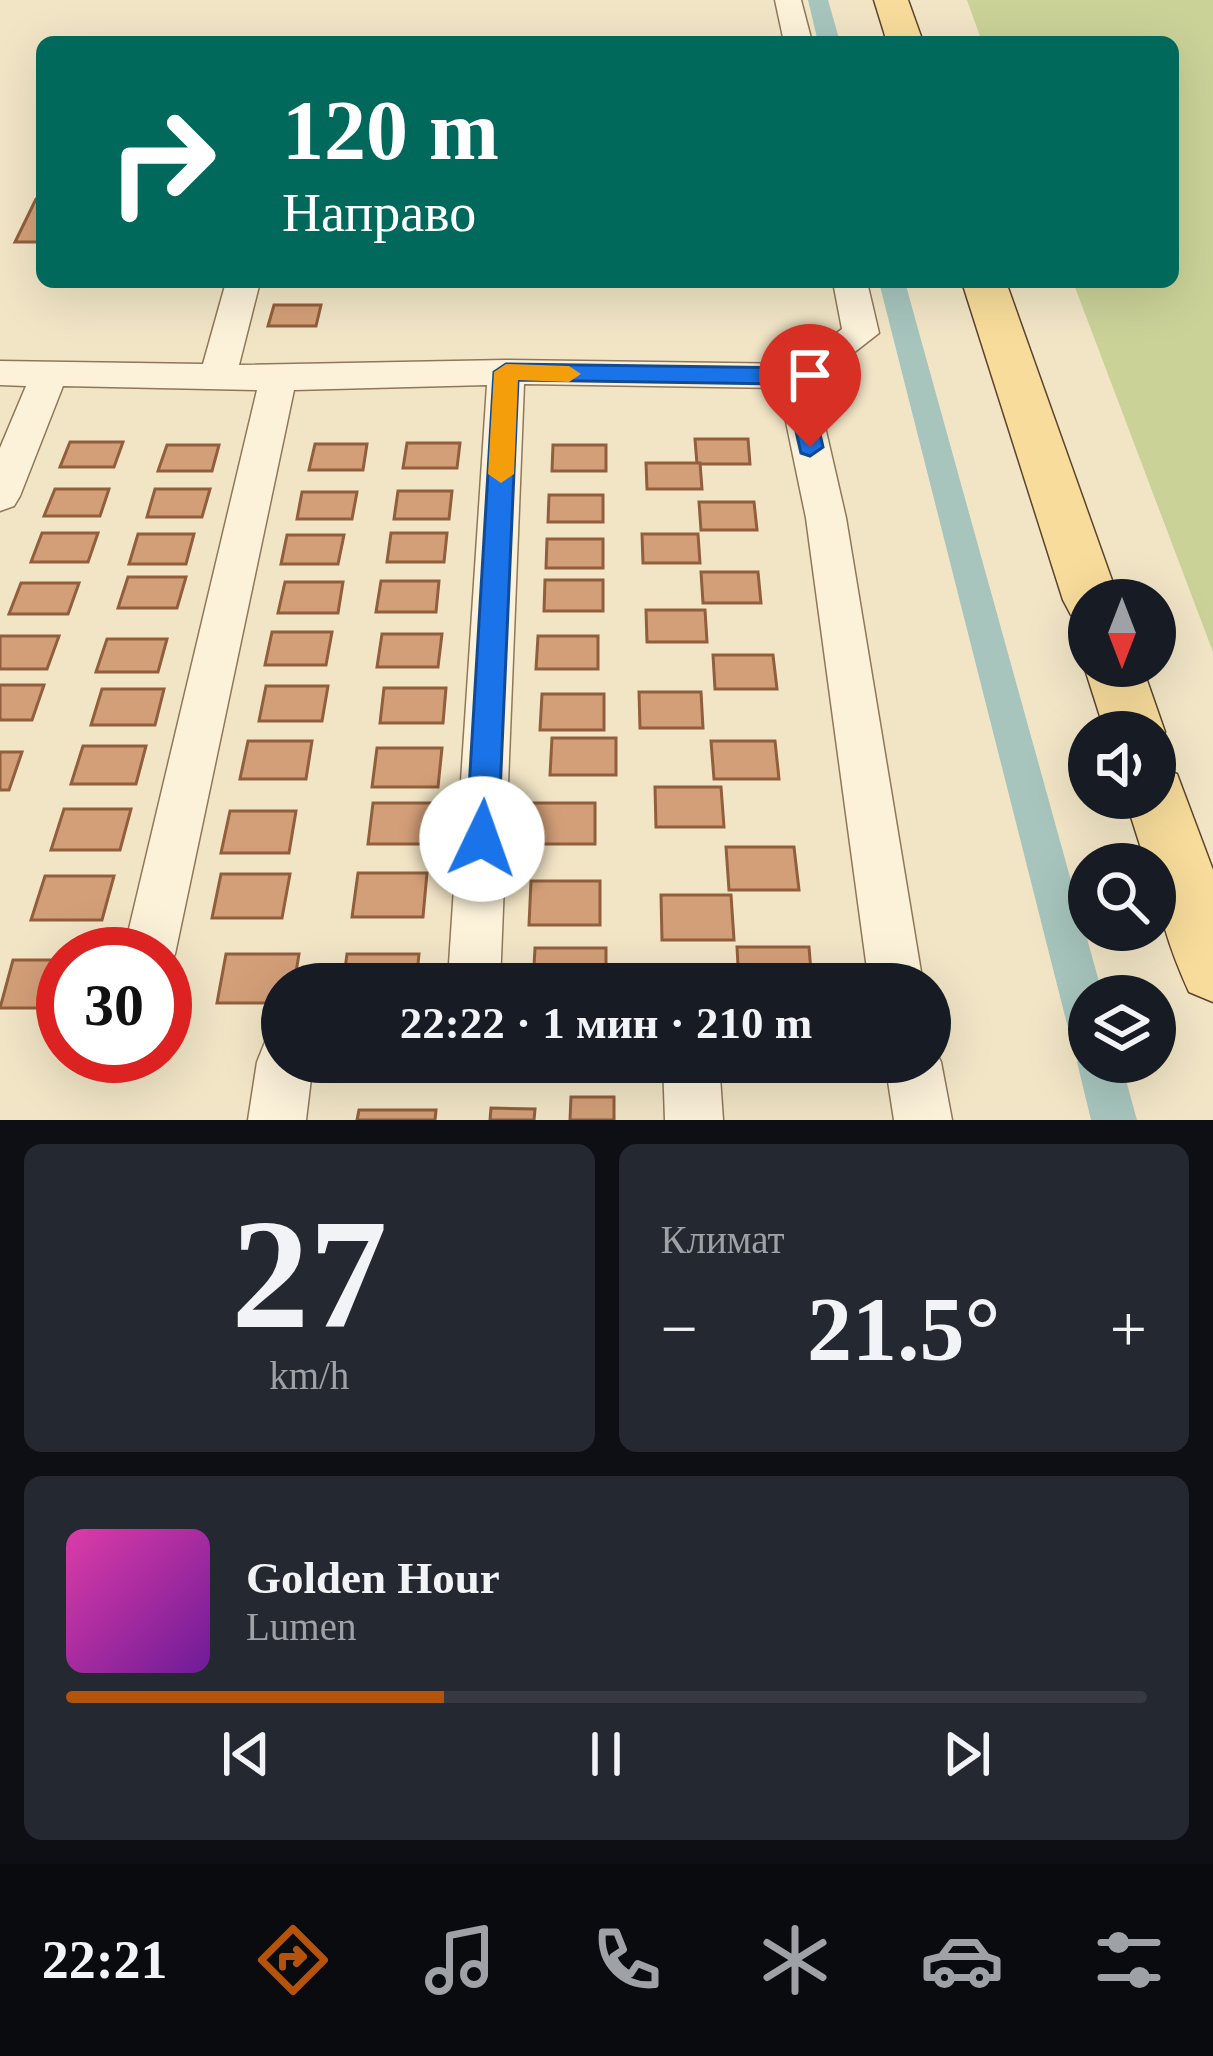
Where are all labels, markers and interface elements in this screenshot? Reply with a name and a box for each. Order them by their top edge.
icon: right [84,84,240,240]
text: 120 m [282,84,499,177]
text: Направо [282,183,476,243]
pin [759,324,861,447]
icon: arrive [777,342,843,408]
north arrow [1068,579,1176,687]
map controls [1068,579,1176,1083]
button: sound [1068,711,1176,819]
position arrow [419,776,545,902]
button: search [1068,843,1176,951]
speed limit sign: 30 [36,927,192,1083]
button: layers [1068,975,1176,1083]
text: 22:22 · 1 мин · 210 m [400,998,812,1048]
text: 27 [231,1188,387,1361]
text: Климат [661,1218,785,1261]
text: 21.5° [807,1280,1001,1379]
text: − [661,1292,698,1365]
text: + [1110,1292,1147,1365]
text: km/h [269,1354,349,1397]
text: Golden Hour [246,1553,500,1603]
text: Lumen [246,1605,356,1648]
icon: previous [213,1721,279,1787]
icon: pause [573,1721,639,1787]
icon: next [934,1721,1000,1787]
icon: directions [251,1918,335,2002]
icon: music [418,1918,502,2002]
icon: phone [585,1918,669,2002]
icon: climate [753,1918,837,2002]
icon: car [920,1918,1004,2002]
icon: filters [1087,1918,1171,2002]
text: 22:21 [42,1930,168,1990]

